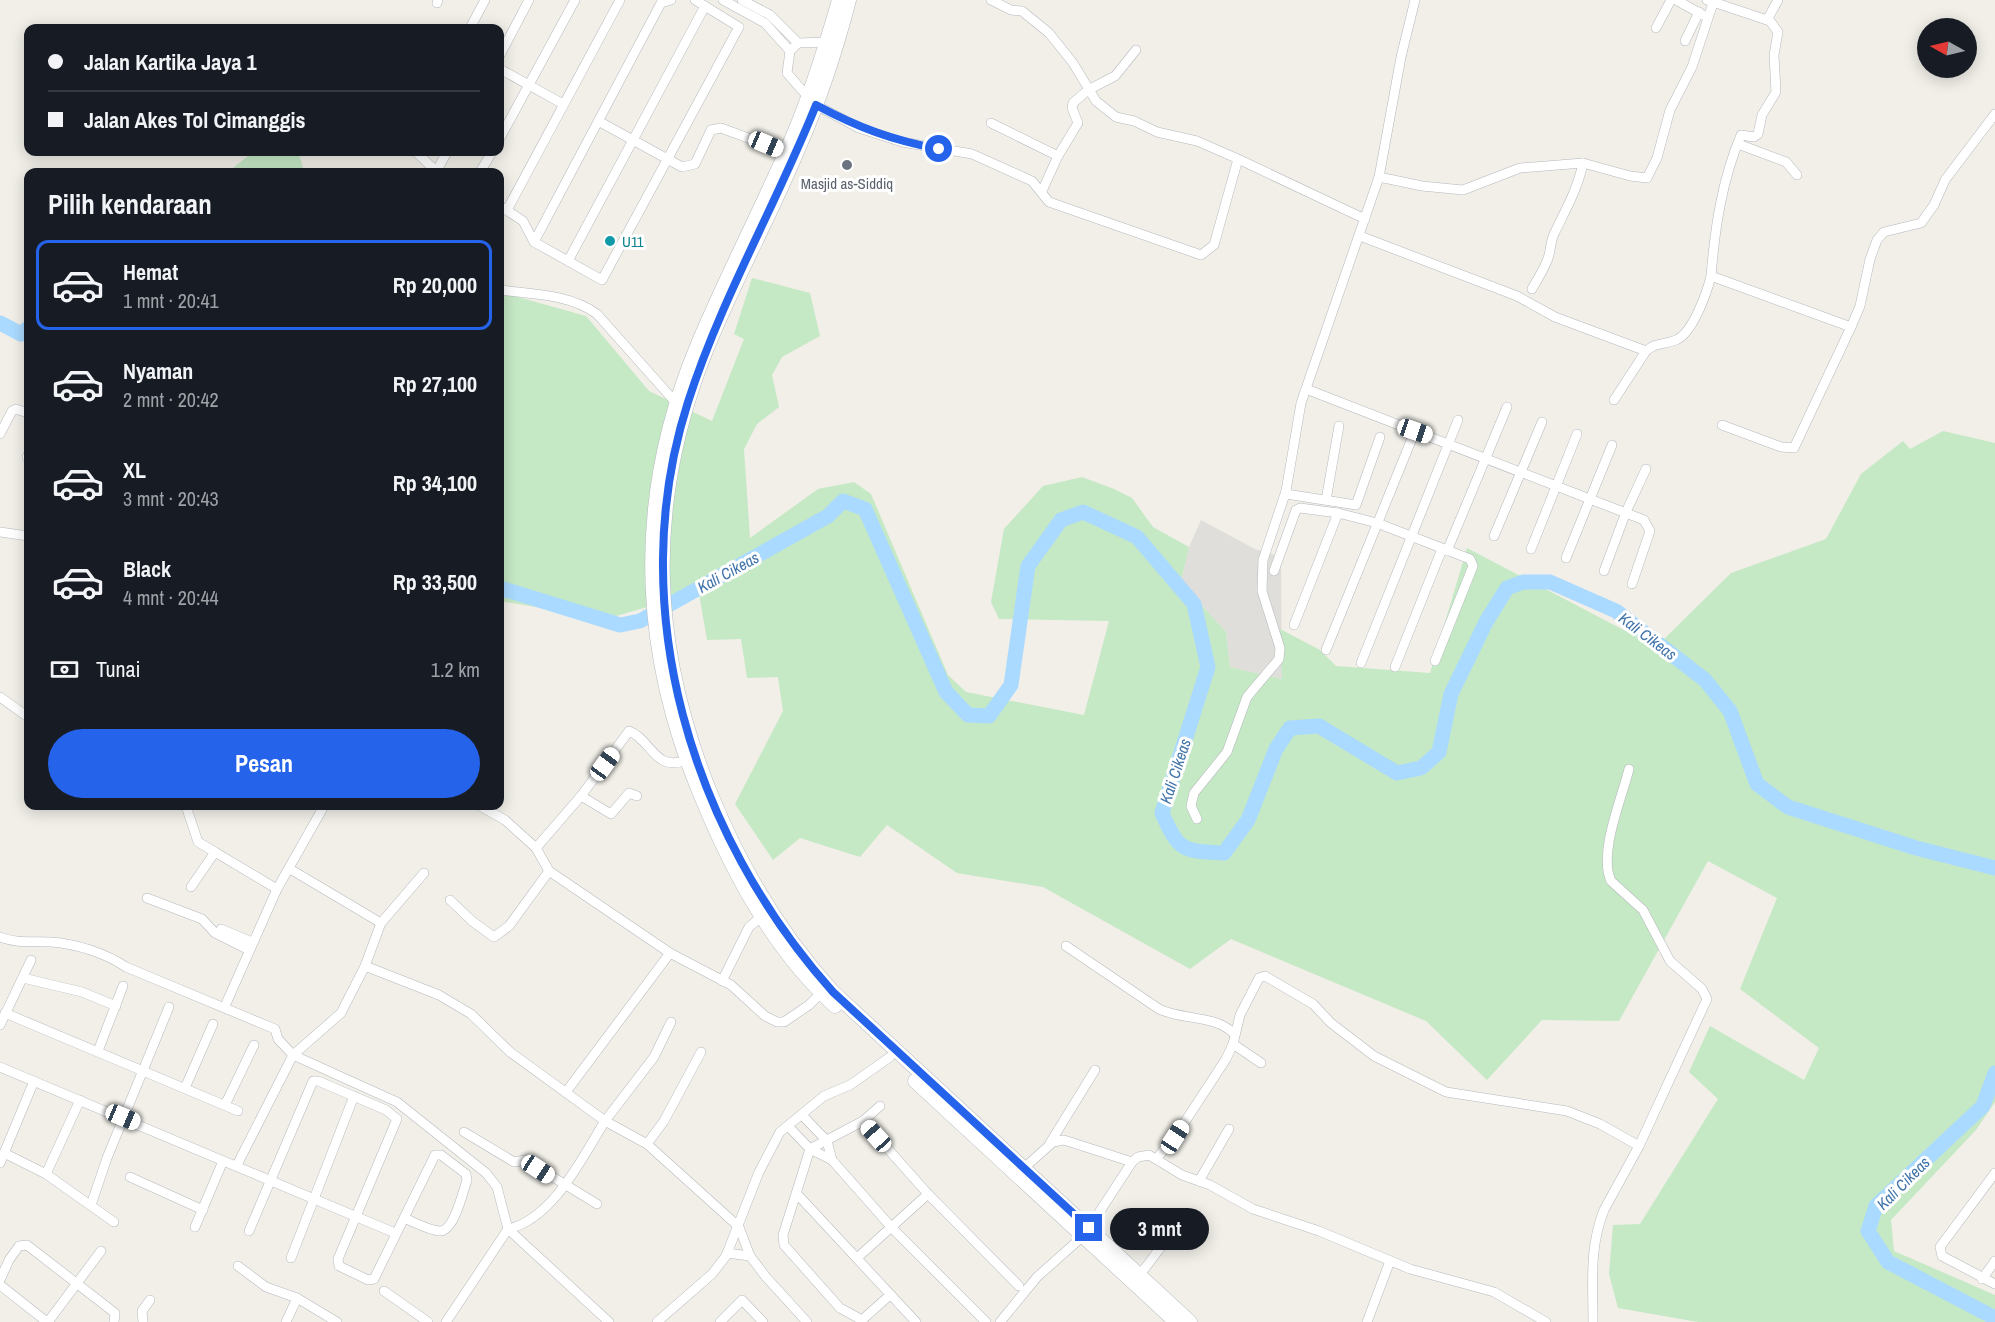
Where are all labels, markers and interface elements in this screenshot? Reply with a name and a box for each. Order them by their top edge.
north arrow [1917,18,1977,78]
map controls [1917,18,1977,78]
text: Jalan Kartika Jaya 1 [84,47,257,77]
text: Jalan Akes Tol Cimanggis [84,105,306,135]
car [746,129,786,159]
route start [925,135,952,162]
marker: Masjid as-Siddiq [840,158,854,172]
place label: Masjid as-Siddiq [801,173,893,194]
text: Pilih kendaraan [48,186,212,222]
place label: U11 [622,231,644,252]
marker: U11 [603,234,617,248]
text: Hemat [123,257,178,287]
icon: car [51,258,105,312]
text: Rp 20,000 [393,270,477,300]
text: 1 mnt · 20:41 [123,287,219,314]
text: Nyaman [123,356,193,386]
icon: car [51,357,105,411]
text: Rp 27,100 [393,369,477,399]
text: 2 mnt · 20:42 [123,386,219,413]
car [1395,417,1435,445]
text: XL [123,455,146,485]
icon: car [51,456,105,510]
text: Rp 34,100 [393,468,477,498]
text: 3 mnt · 20:43 [123,485,219,512]
water label: Kali Cikeas [693,546,763,598]
text: Black [123,554,171,584]
icon: car [51,555,105,609]
text: Rp 33,500 [393,567,477,597]
text: 4 mnt · 20:44 [123,584,219,611]
water label: Kali Cikeas [1615,607,1682,665]
icon: cash [48,653,81,686]
text: Tunai [96,654,141,684]
text: 1.2 km [431,656,480,683]
button: Pesan [48,729,480,798]
water label: Kali Cikeas [1154,735,1196,806]
car [587,744,623,784]
car [103,1102,143,1132]
car [857,1117,895,1155]
car [1158,1117,1192,1157]
water label: Kali Cikeas [1872,1151,1935,1214]
car [518,1152,558,1186]
callout: 3 mnt [1110,1207,1209,1249]
route end [1075,1214,1102,1241]
text: 3 mnt [1138,1215,1181,1242]

